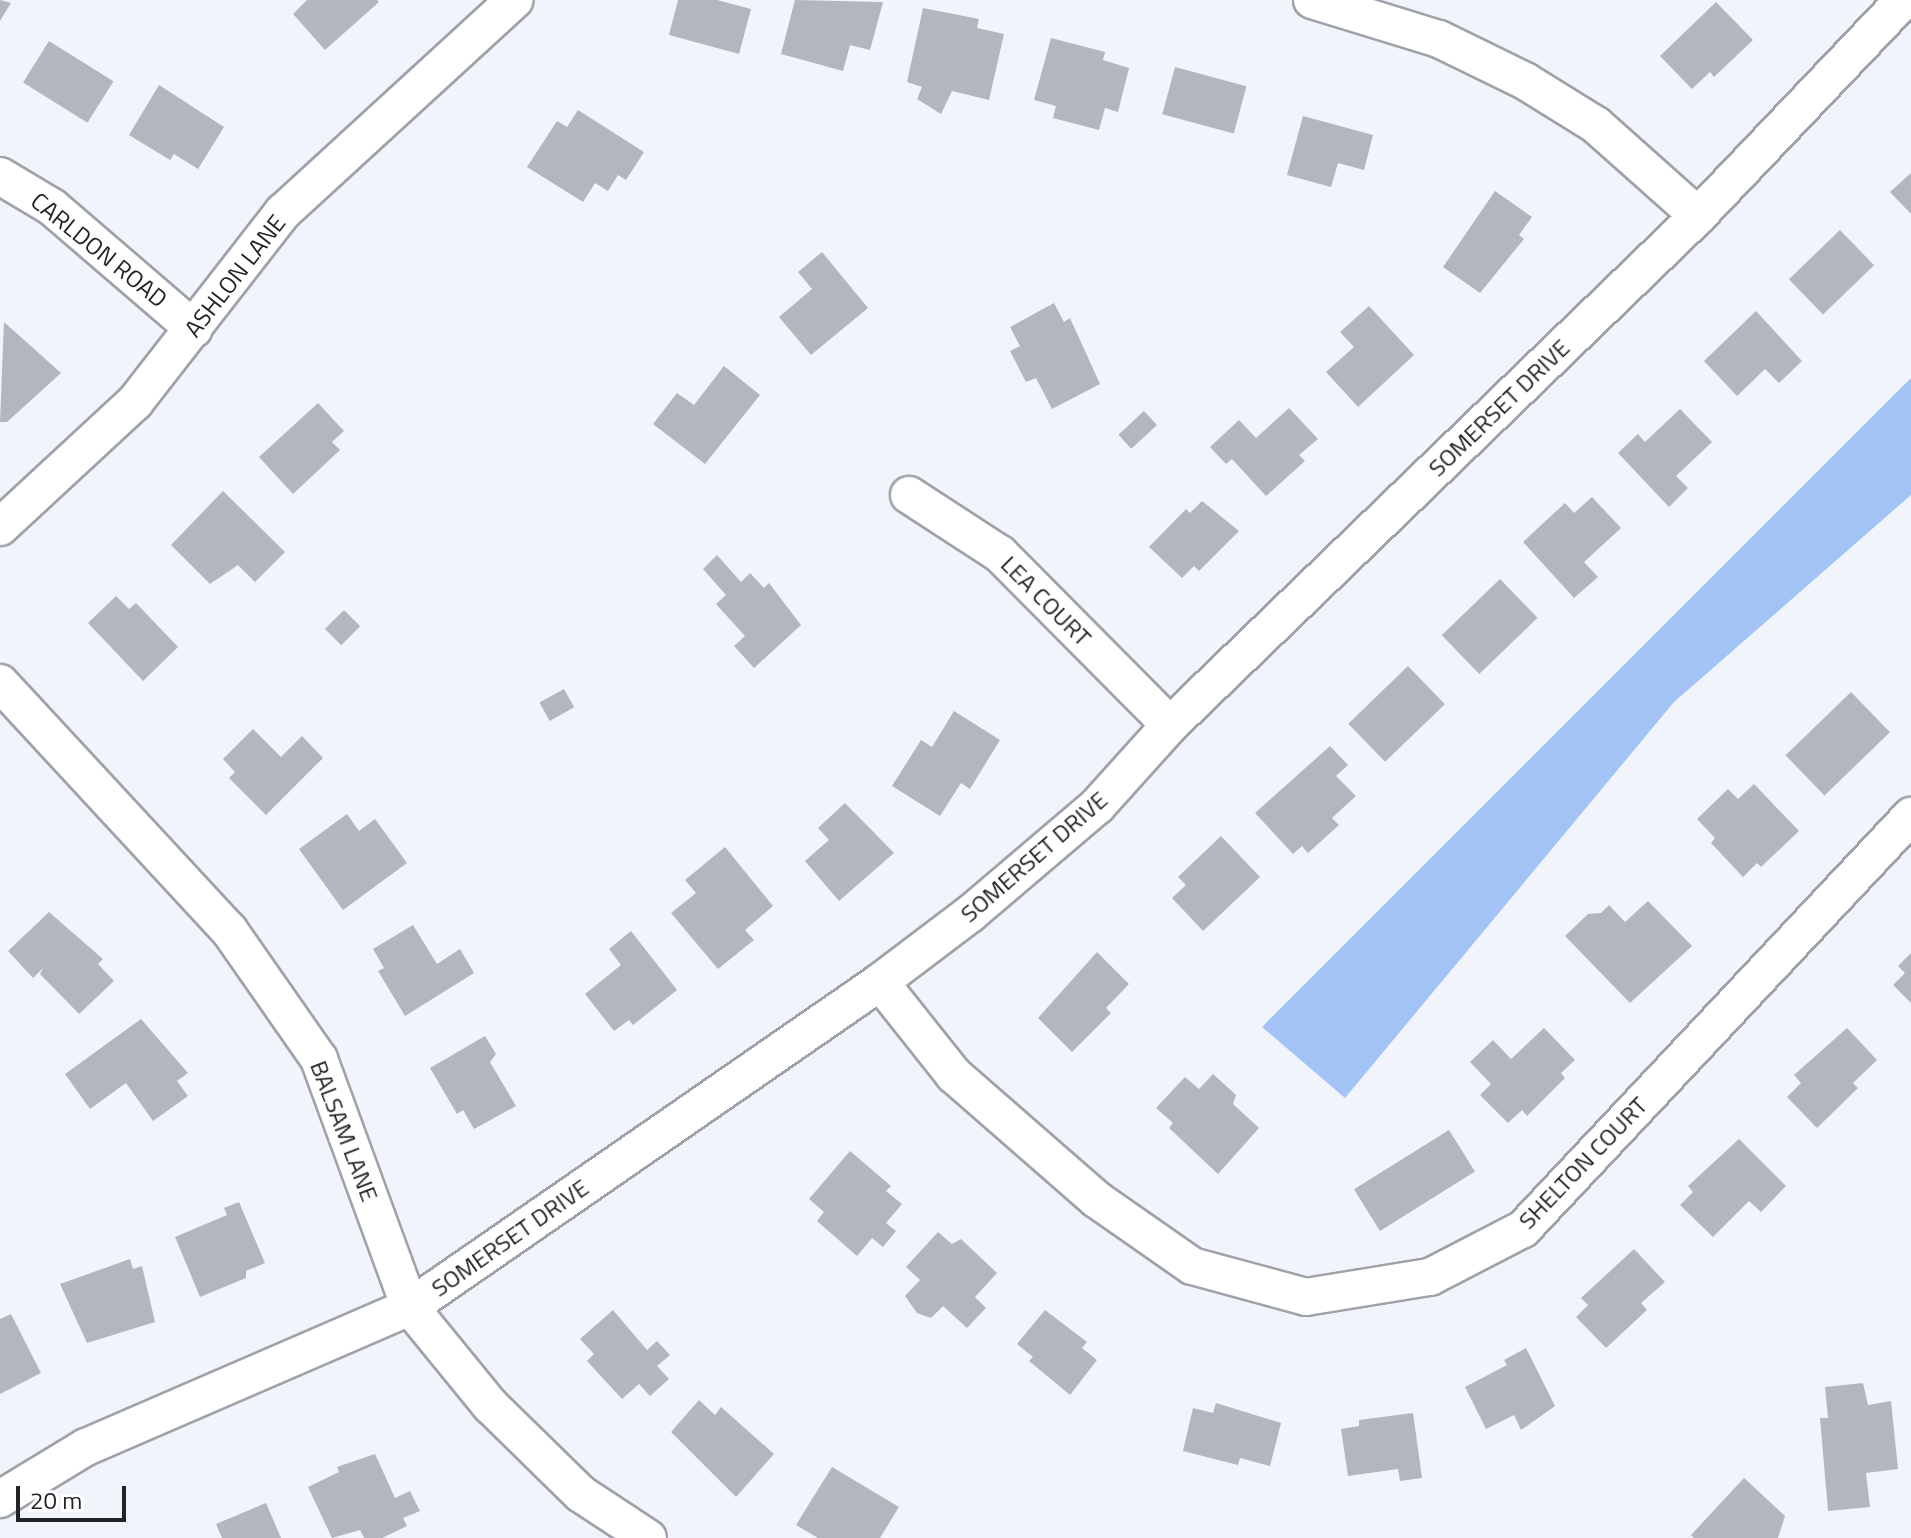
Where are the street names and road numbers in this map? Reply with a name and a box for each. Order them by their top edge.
street label: CARLDON ROAD [25,186,173,314]
street label: ASHLON LANE [178,209,292,343]
street label: SOMERSET DRIVE [1423,334,1575,482]
street label: LEA COURT [995,550,1097,652]
street label: SOMERSET DRIVE [955,786,1113,928]
street label: BALSAM LANE [304,1057,384,1205]
street label: SHELTON COURT [1513,1091,1653,1235]
street label: SOMERSET DRIVE [426,1173,594,1303]

